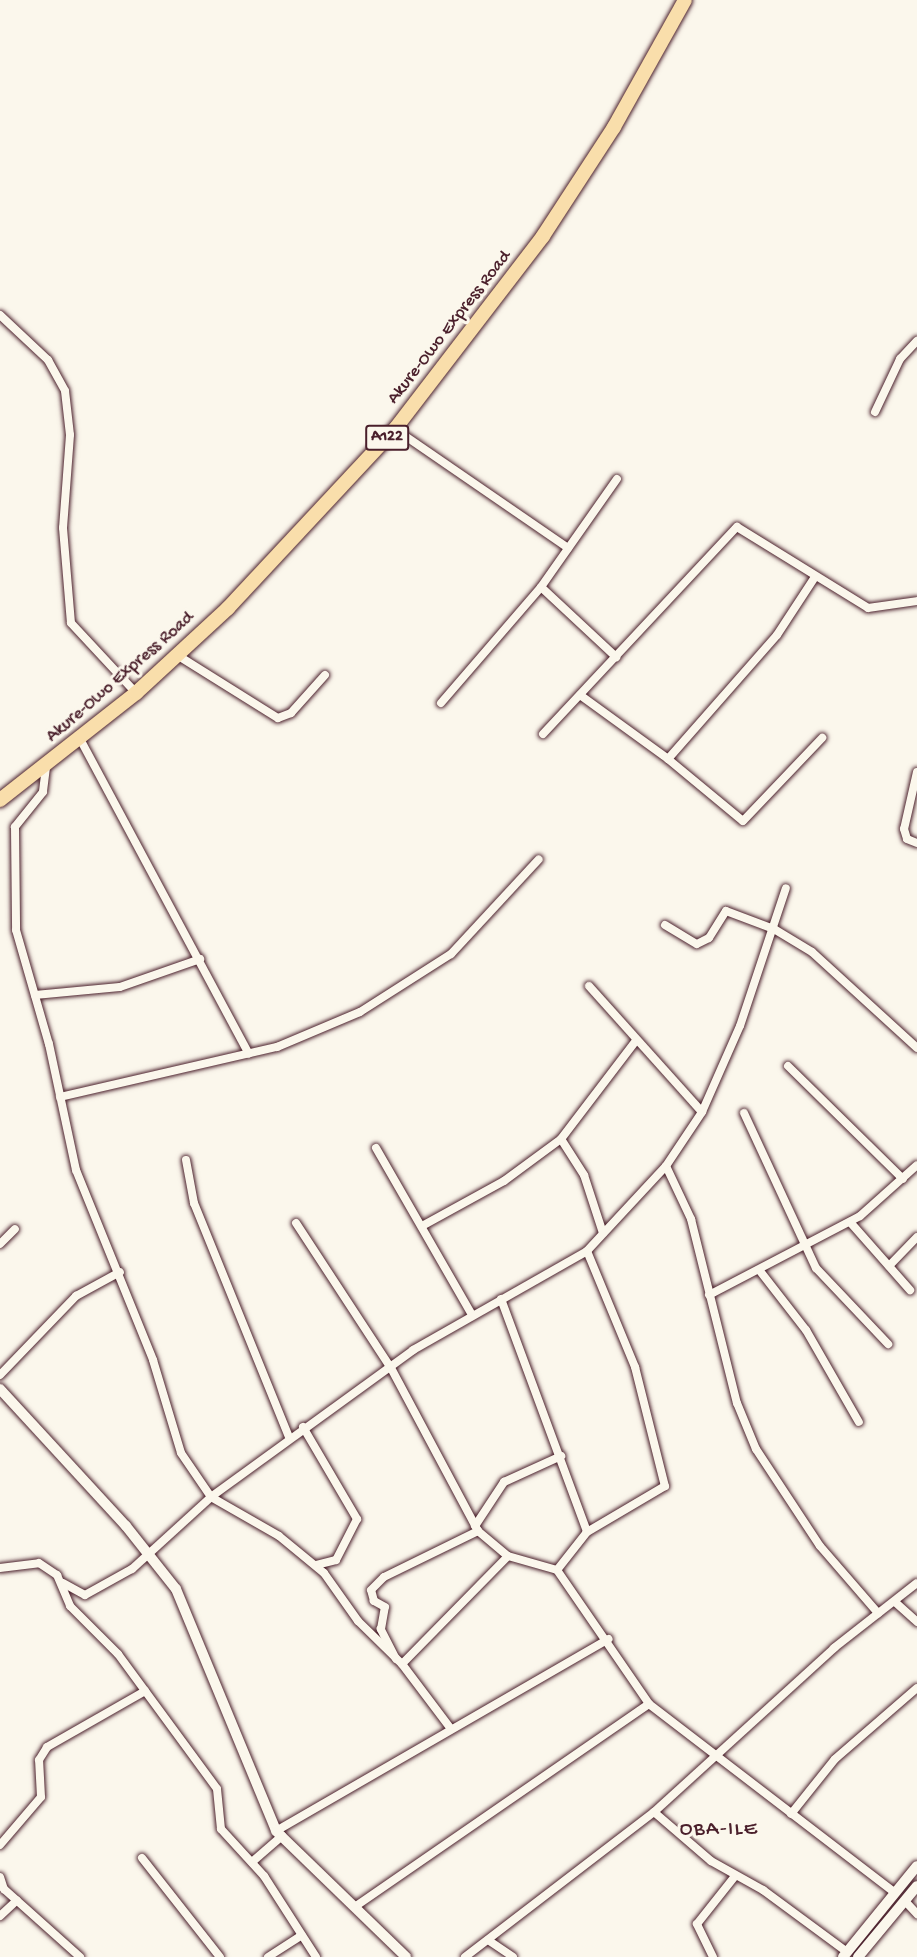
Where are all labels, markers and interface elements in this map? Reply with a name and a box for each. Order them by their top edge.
street label: Akure-Owo Express Road [383,247,517,409]
road number: A122 [364,425,410,451]
street label: Akure-Owo Express Road [43,608,199,748]
district label: OBA-ILE [680,1818,758,1844]

